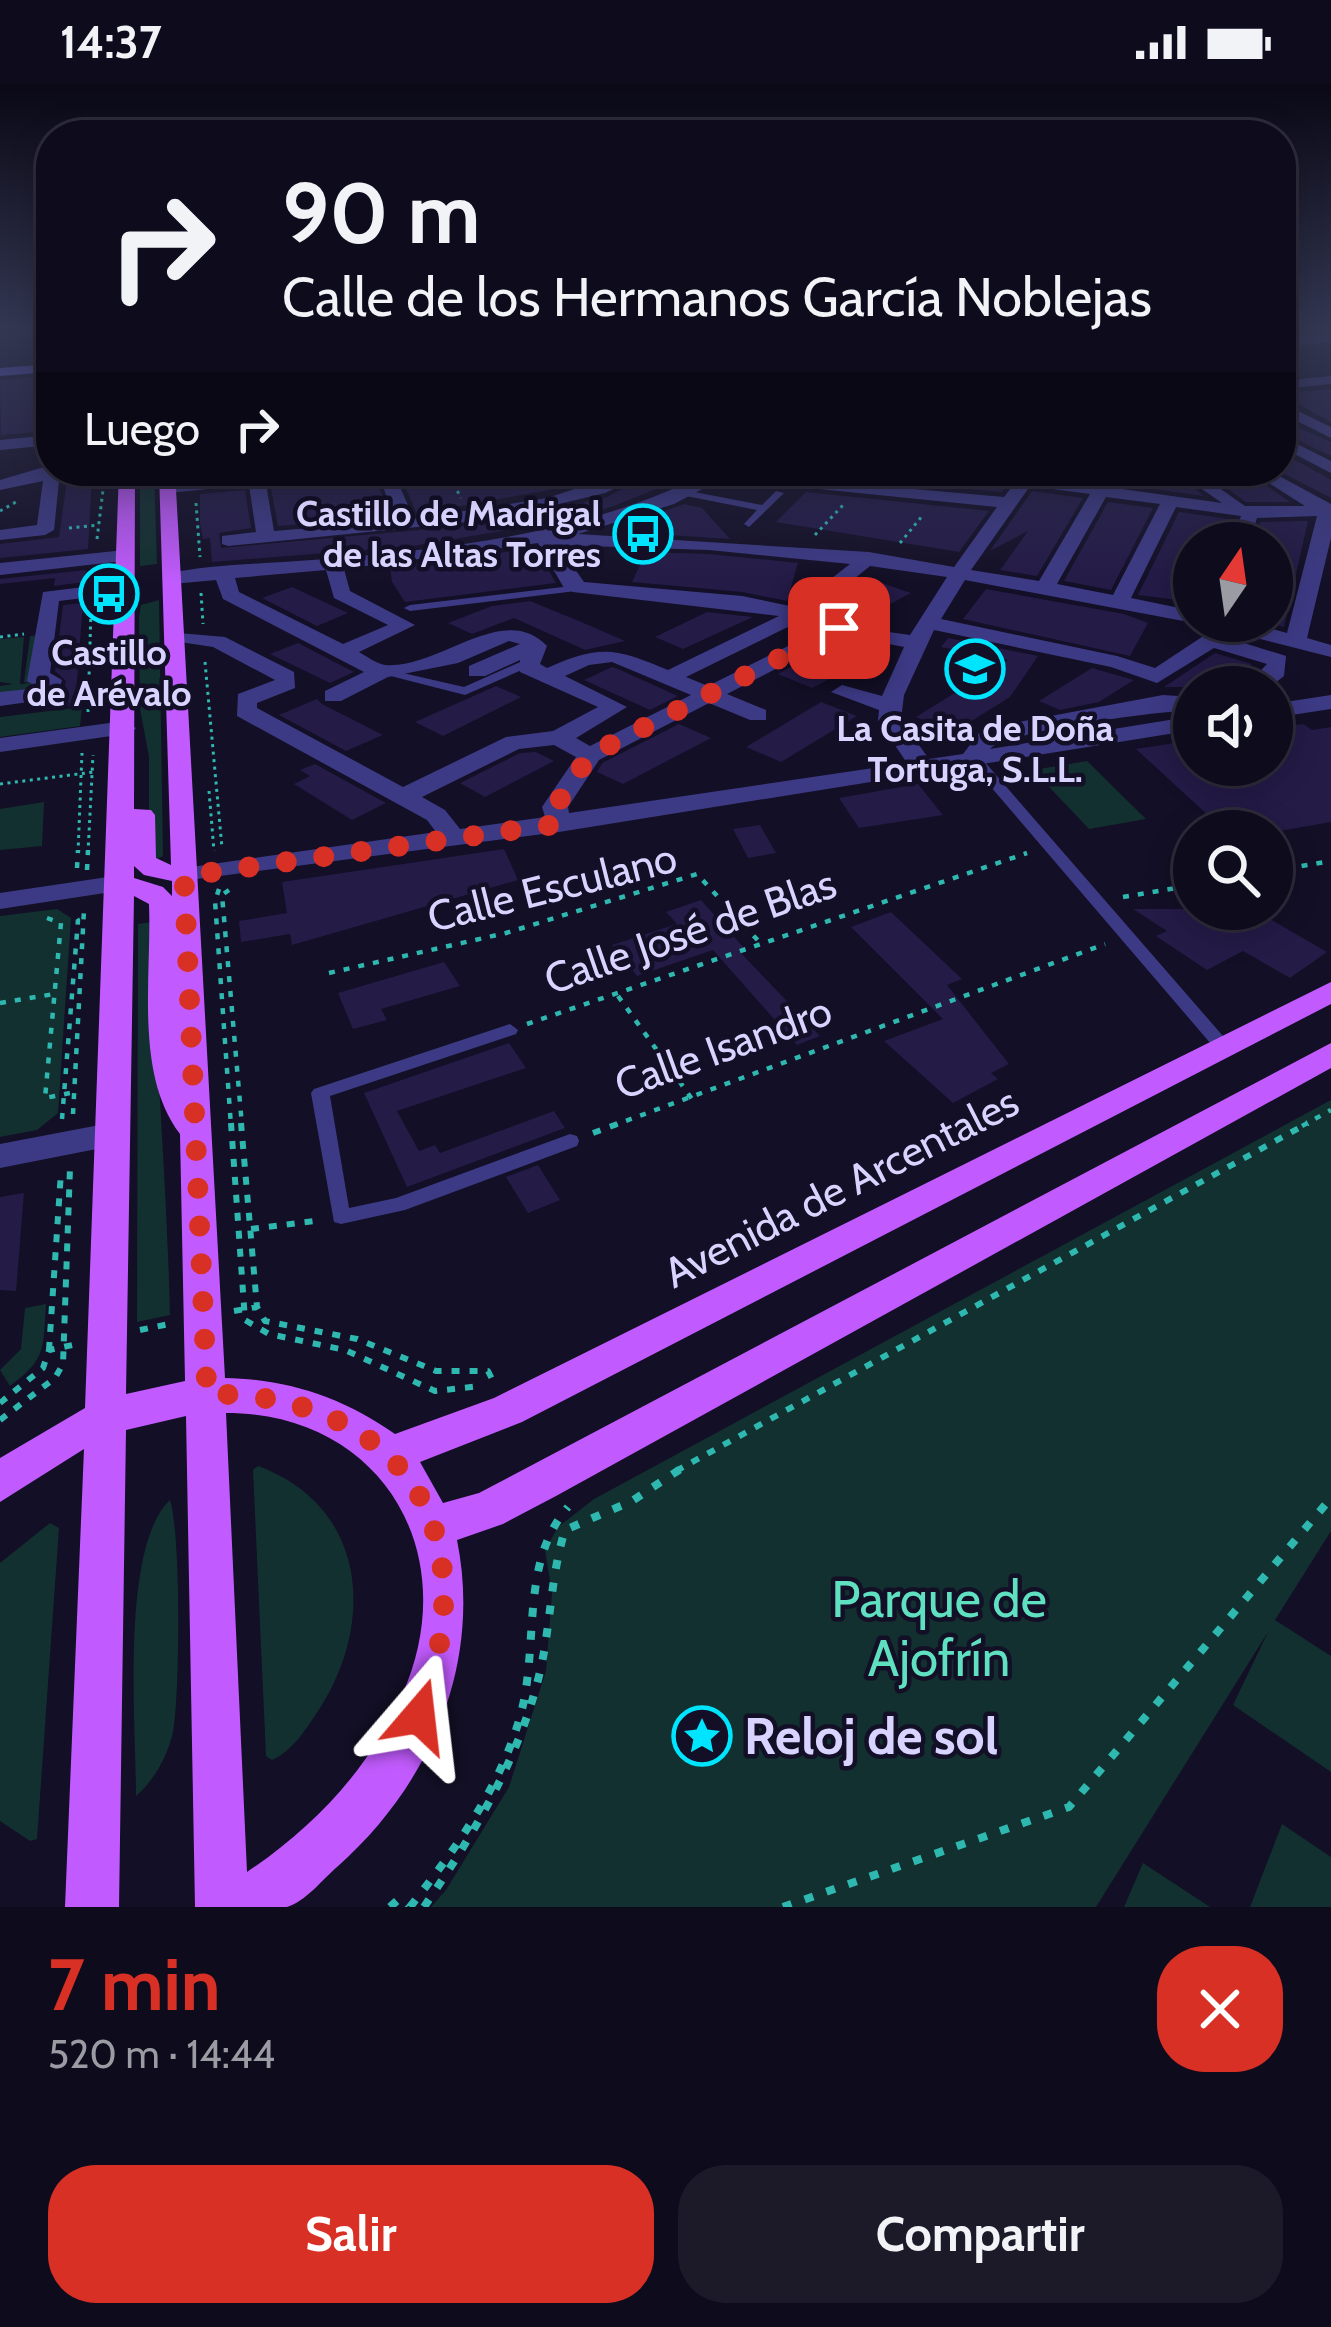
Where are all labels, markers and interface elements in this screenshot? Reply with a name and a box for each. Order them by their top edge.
text: 14:37 [60,15,162,69]
text: 90 m [282,162,480,264]
icon: right [84,168,240,324]
text: Calle de los Hermanos García Noblejas [282,264,1152,330]
icon: right [224,396,290,462]
text: Luego [84,402,200,456]
place label: Castillo de Madrigal de las Altas Torres [296,491,601,576]
bus stop icon: Castillo de Madrigal de las Altas Torres [612,503,674,565]
north arrow [1173,522,1293,642]
map controls [1173,522,1293,930]
bus stop icon: Castillo de Arévalo [78,563,140,625]
pin [788,577,890,679]
icon: arrive [806,595,872,661]
place label: Castillo de Arévalo [26,630,192,715]
school or university icon: La Casita de Doña Tortuga, S.L.L. [944,638,1006,700]
button: sound [1173,666,1293,786]
place label: La Casita de Doña Tortuga, S.L.L. [836,706,1114,791]
button: search [1173,810,1293,930]
street label: Calle Esculano [422,831,682,943]
street label: Calle José de Blas [537,857,843,1005]
street label: Calle Isandro [607,984,839,1110]
street label: Avenida de Arcentales [655,1075,1027,1299]
park label: Parque de Ajofrín [831,1568,1047,1690]
position arrow [356,1653,482,1779]
place icon: Reloj de sol [671,1705,733,1767]
place label: Reloj de sol [744,1705,998,1767]
text: 7 min [48,1941,221,2028]
button: close [1157,1946,1283,2072]
text: 520 m · 14:44 [48,2030,275,2078]
button: Salir [48,2165,654,2303]
button: Compartir [678,2165,1283,2303]

